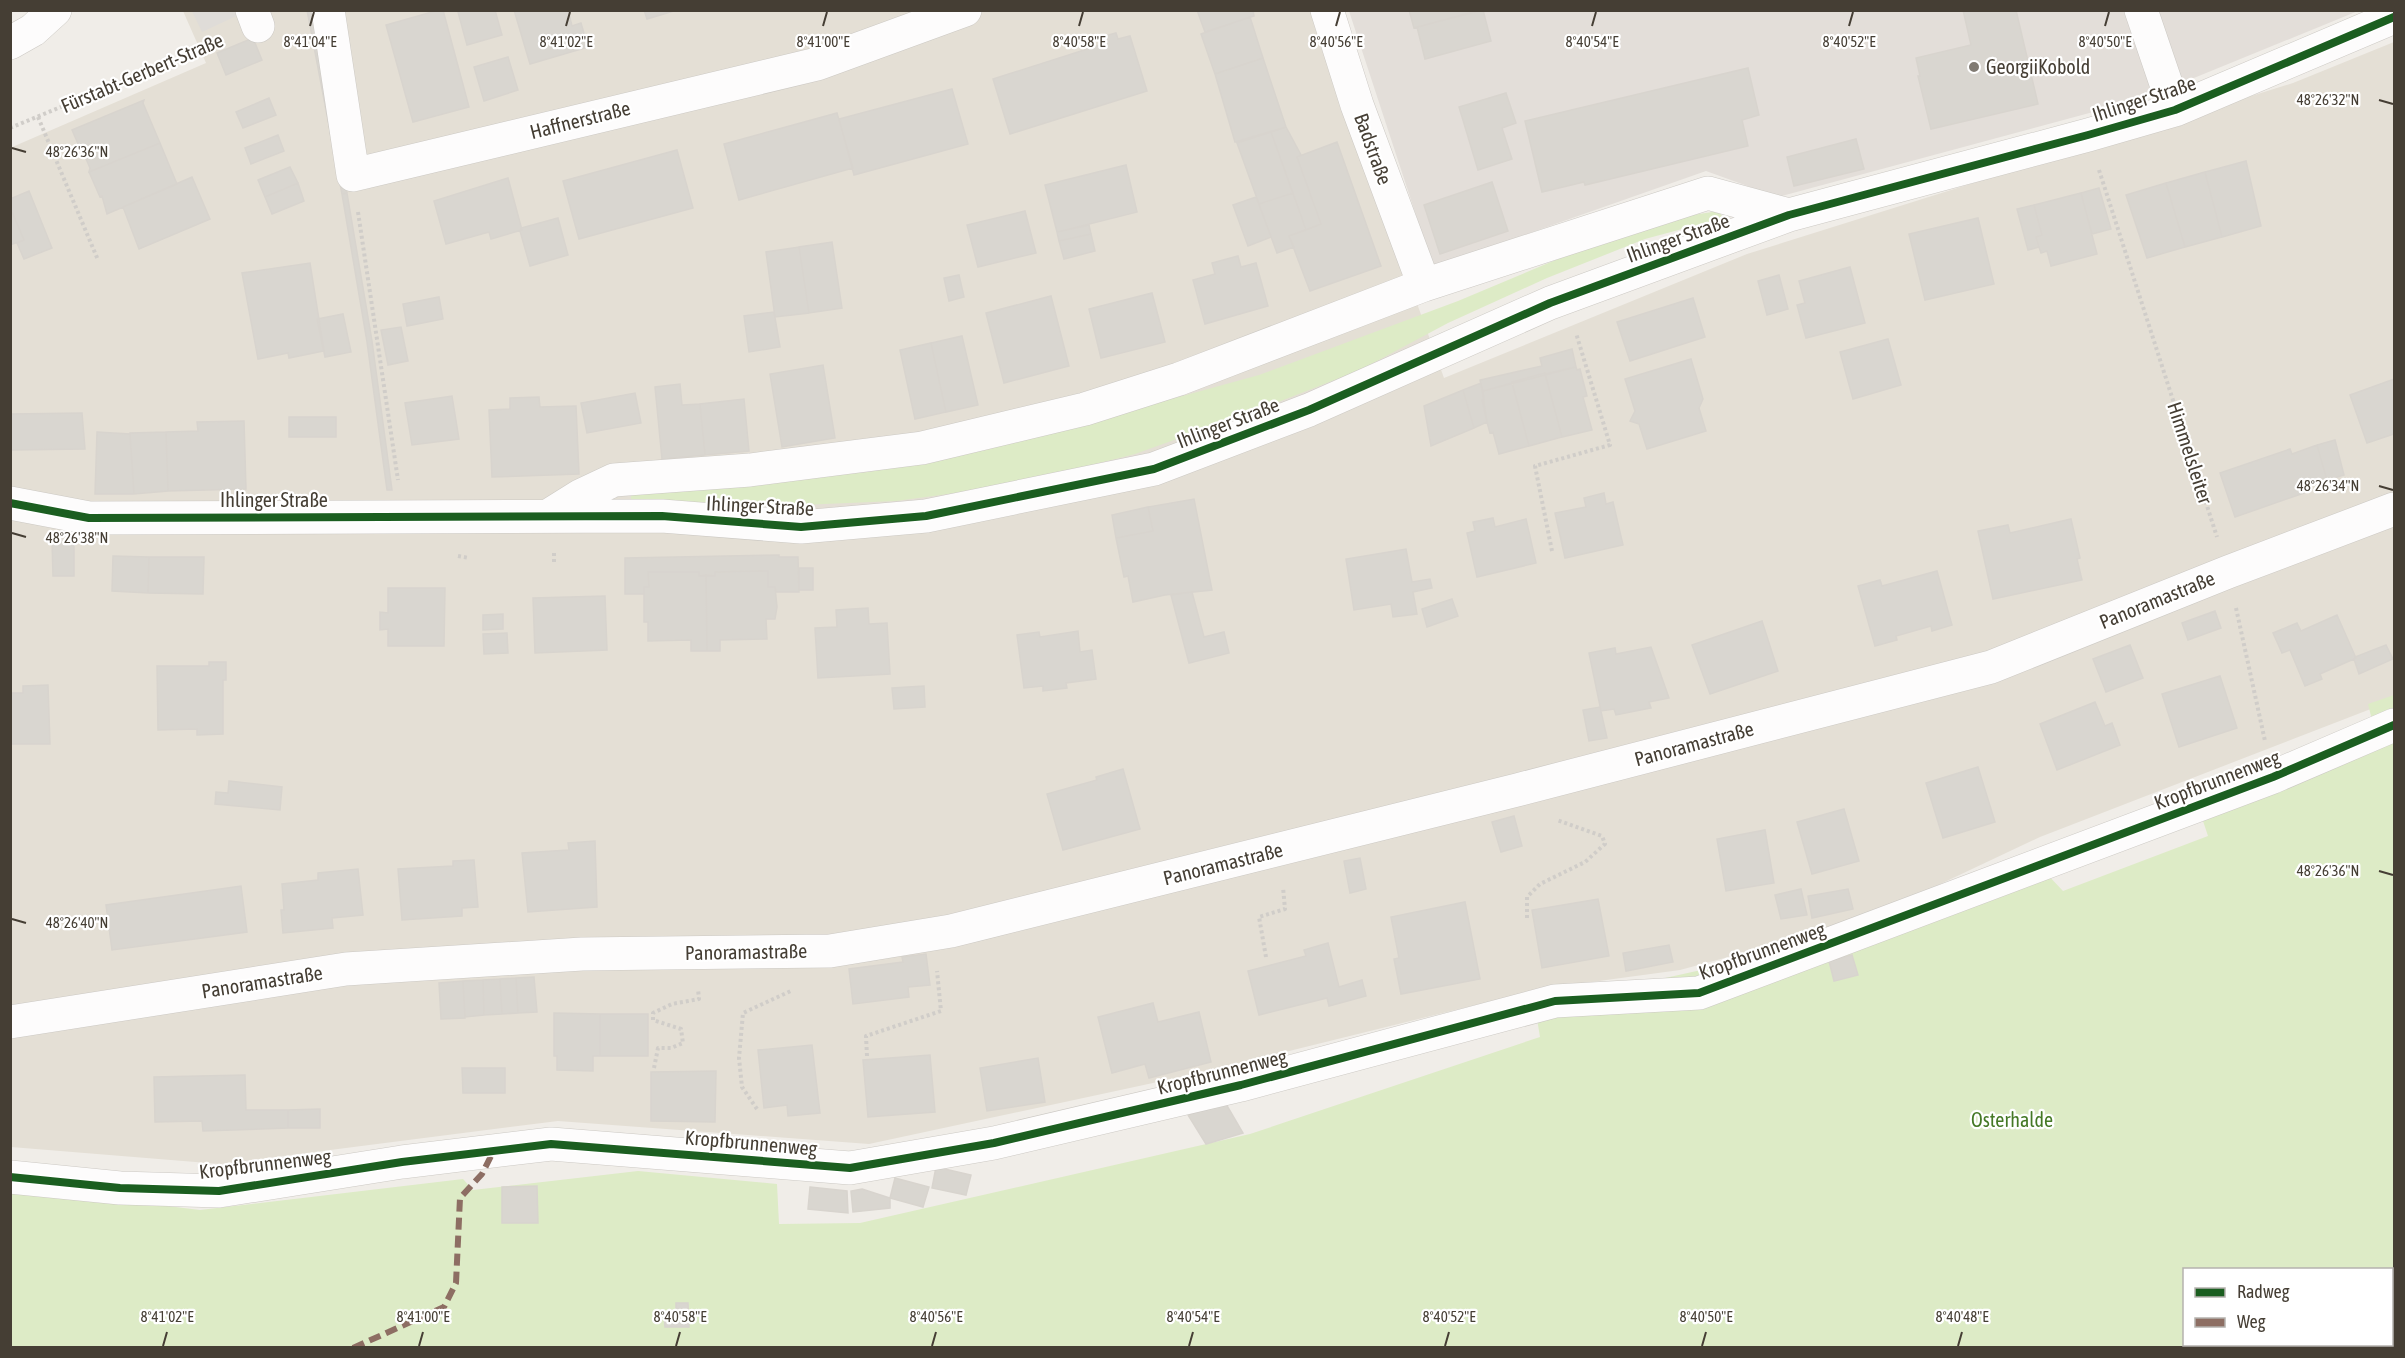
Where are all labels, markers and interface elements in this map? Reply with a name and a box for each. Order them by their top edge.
street label: Fürstabt-Gerbert-Straße [57,28,226,117]
text: 8°41'04"E [283,33,337,50]
text: 8°41'02"E [539,33,593,50]
text: 8°41'00"E [796,33,850,50]
text: 8°40'58"E [1052,33,1106,50]
text: 8°40'56"E [1309,33,1363,50]
text: 8°40'54"E [1565,33,1619,50]
text: 8°40'52"E [1822,33,1876,50]
text: 8°40'50"E [2078,33,2132,50]
place label: GeorgiiKobold [1986,55,2090,78]
marker: GeorgiiKobold [1967,60,1981,74]
street label: Ihlinger Straße [2089,71,2199,126]
text: 48°26'32"N [2297,91,2359,108]
street label: Haffnerstraße [527,96,632,143]
street label: Badstraße [1350,110,1397,188]
text: 48°26'36"N [46,143,108,160]
street label: Ihlinger Straße [1623,208,1732,267]
street label: Ihlinger Straße [1173,392,1282,453]
street label: Himmelsleiter [2163,399,2218,508]
text: 48°26'34"N [2297,477,2359,494]
street label: Ihlinger Straße [220,488,328,511]
street label: Ihlinger Straße [706,491,814,520]
text: 48°26'38"N [46,529,108,546]
street label: Panoramastraße [2096,566,2218,633]
street label: Panoramastraße [1632,717,1756,770]
street label: Kropfbrunnenweg [2151,745,2283,814]
street label: Panoramastraße [1161,838,1285,889]
text: 48°26'36"N [2297,862,2359,879]
text: 48°26'40"N [46,914,108,931]
street label: Kropfbrunnenweg [1696,917,1829,984]
street label: Panoramastraße [685,939,807,964]
street label: Panoramastraße [200,961,324,1002]
street label: Kropfbrunnenweg [1155,1044,1289,1099]
park label: Osterhalde [1971,1108,2053,1131]
street label: Kropfbrunnenweg [684,1125,819,1160]
street label: Kropfbrunnenweg [198,1144,333,1183]
legend [2183,1268,2393,1346]
text: Radweg [2237,1281,2290,1302]
text: 8°41'02"E [140,1308,194,1325]
text: 8°41'00"E [396,1308,450,1325]
text: 8°40'58"E [653,1308,707,1325]
text: 8°40'56"E [909,1308,963,1325]
text: 8°40'54"E [1166,1308,1220,1325]
text: 8°40'52"E [1422,1308,1476,1325]
text: 8°40'50"E [1679,1308,1733,1325]
text: 8°40'48"E [1935,1308,1989,1325]
text: Weg [2237,1311,2266,1332]

